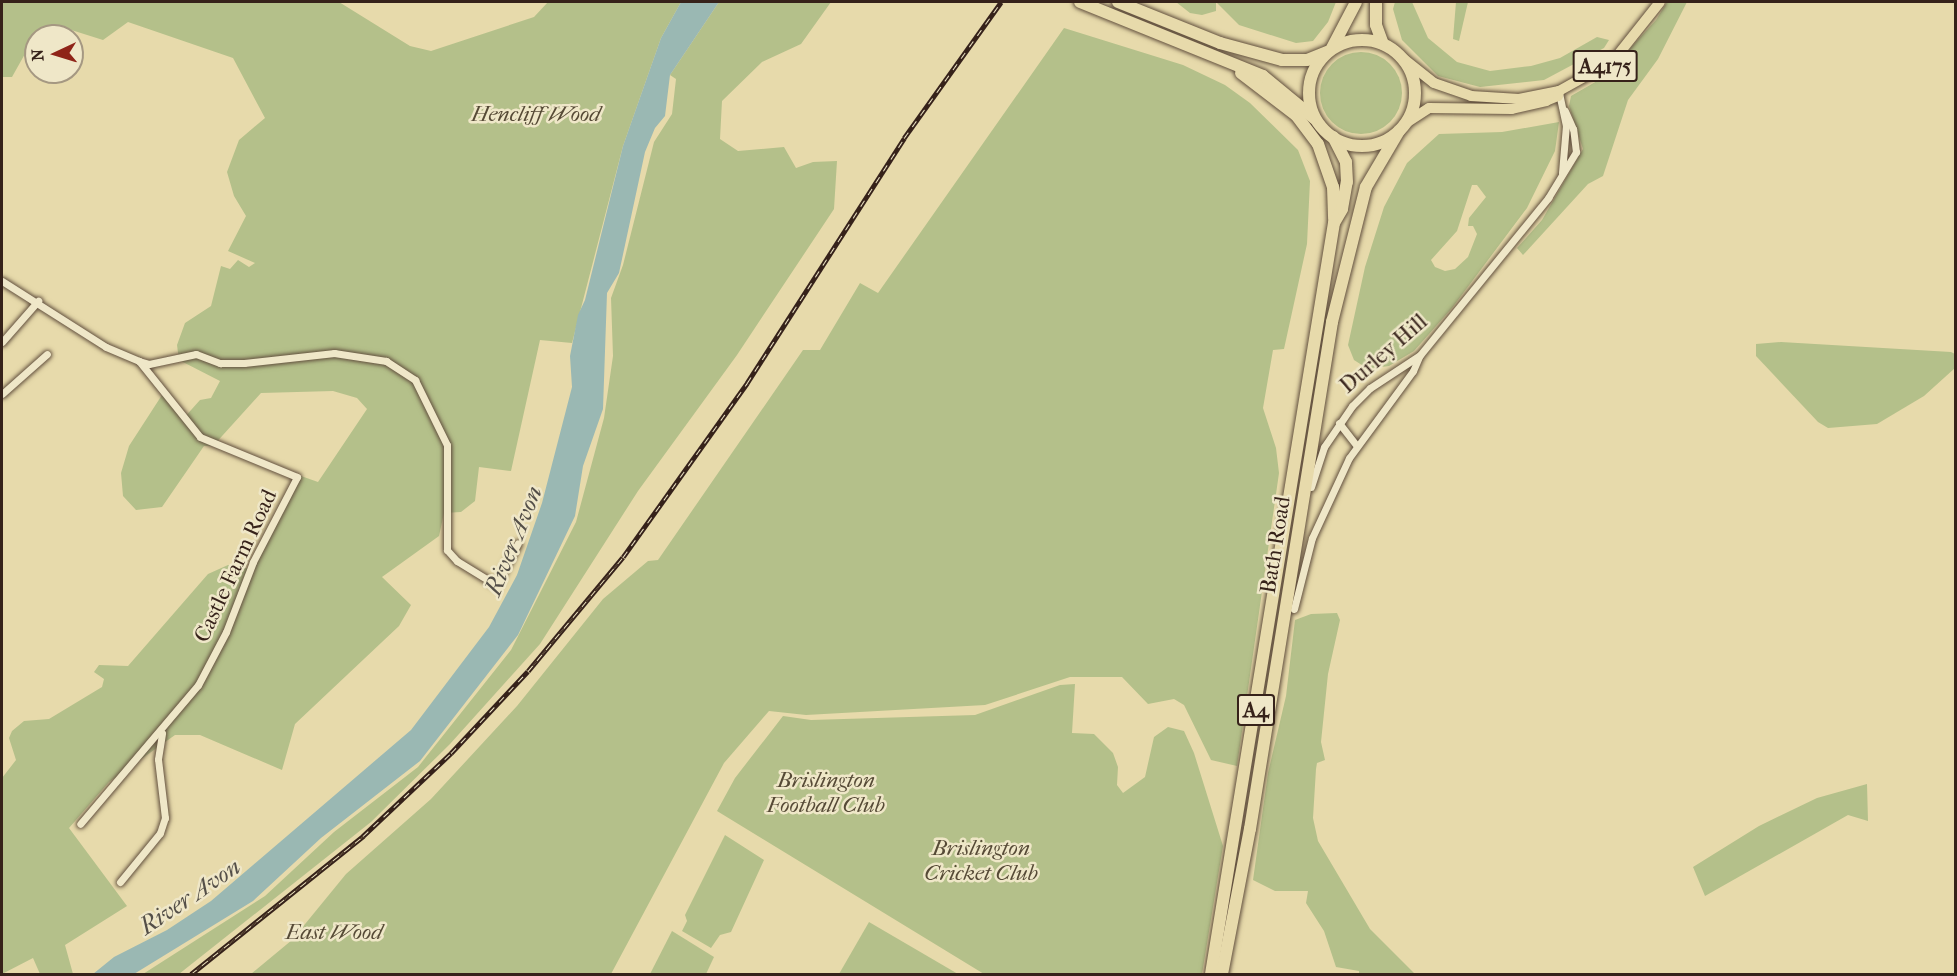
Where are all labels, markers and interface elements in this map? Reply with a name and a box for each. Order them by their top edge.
north arrow [24,24,84,84]
text: N [28,48,47,62]
road number: A4175 [1572,48,1638,84]
park label: Hencliff Wood [472,102,600,128]
street label: Durley Hill [1335,309,1433,399]
water label: River Avon [479,482,549,600]
street label: Castle Farm Road [189,485,283,647]
street label: Bath Road [1255,494,1297,596]
road number: A4 [1236,692,1276,728]
park label: Brislington Football Club [767,767,885,818]
park label: Brislington Cricket Club [924,835,1038,886]
water label: River Avon [134,853,246,941]
park label: East Wood [286,920,382,946]

